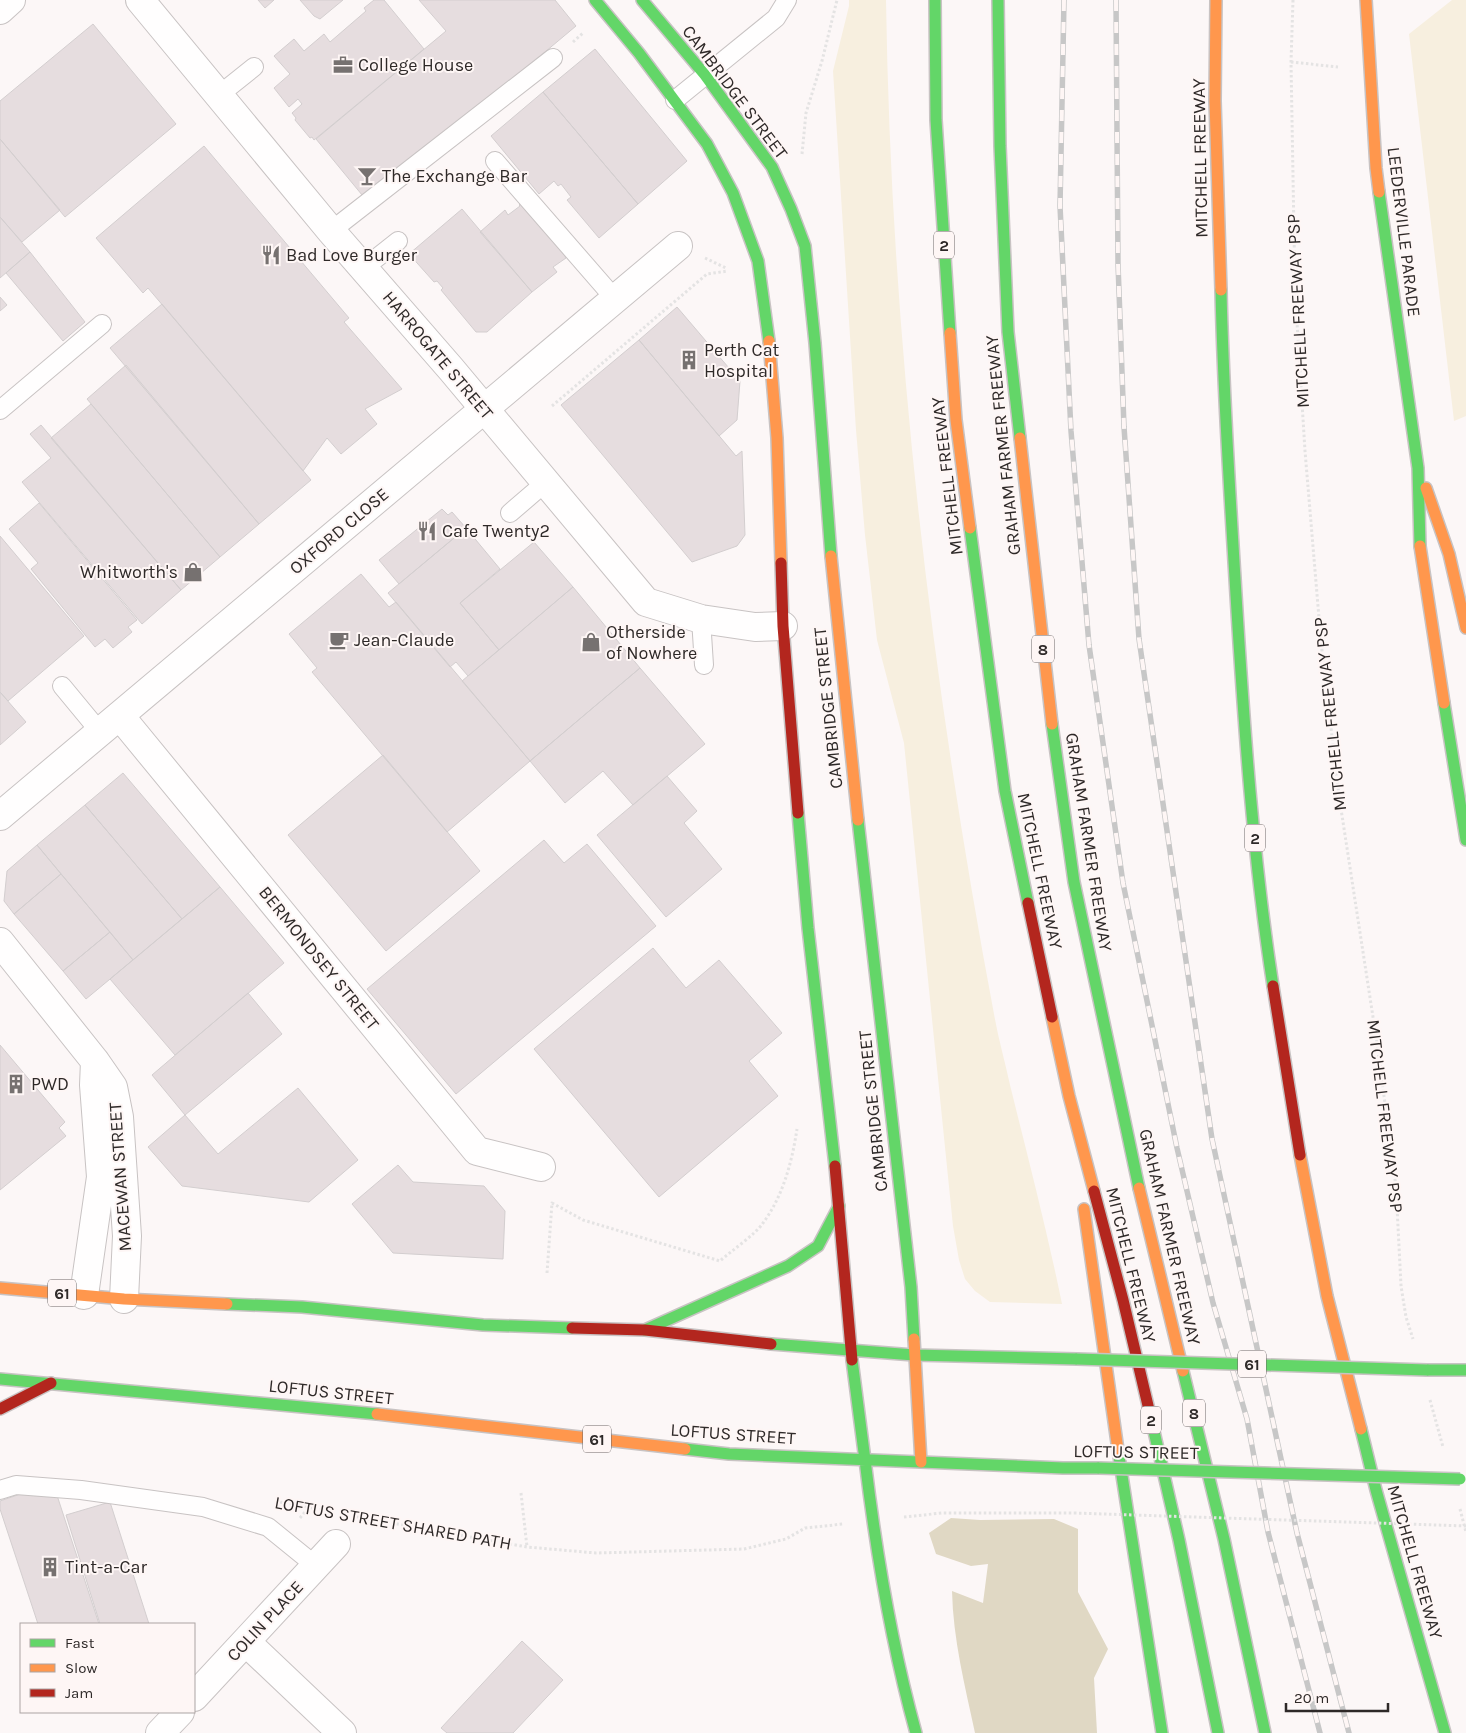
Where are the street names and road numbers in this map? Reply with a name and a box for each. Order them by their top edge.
street label: CAMBRIDGE STREET [677,21,793,163]
street label: MITCHELL FREEWAY [1188,78,1212,238]
street label: LEEDERVILLE PARADE [1383,146,1425,318]
street label: MITCHELL FREEWAY PSP [1282,213,1314,409]
road number: 2 [934,232,954,258]
street label: HARROGATE STREET [378,286,498,424]
street label: GRAHAM FARMER FREEWAY [980,334,1026,556]
street label: MITCHELL FREEWAY [926,395,968,557]
street label: OXFORD CLOSE [285,483,393,579]
street label: MITCHELL FREEWAY PSP [1309,616,1351,812]
street label: CAMBRIDGE STREET [809,626,847,790]
road number: 8 [1032,636,1054,662]
street label: GRAHAM FARMER FREEWAY [1061,731,1117,953]
street label: MITCHELL FREEWAY [1013,791,1067,951]
road number: 2 [1245,824,1265,851]
street label: BERMONDSEY STREET [254,882,384,1034]
street label: MITCHELL FREEWAY PSP [1362,1018,1408,1214]
street label: CAMBRIDGE STREET [854,1029,892,1193]
street label: MACEWAN STREET [104,1102,136,1252]
street label: GRAHAM FARMER FREEWAY [1134,1127,1206,1347]
street label: MITCHELL FREEWAY [1101,1185,1161,1345]
road number: 61 [48,1280,76,1306]
road number: 61 [1238,1350,1266,1378]
street label: LOFTUS STREET [267,1374,395,1410]
road number: 8 [1183,1400,1205,1426]
road number: 2 [1141,1406,1161,1434]
street label: LOFTUS STREET [670,1419,796,1449]
road number: 61 [583,1426,611,1452]
street label: LOFTUS STREET [1073,1440,1199,1464]
street label: MITCHELL FREEWAY [1382,1482,1448,1642]
street label: LOFTUS STREET SHARED PATH [273,1491,513,1555]
street label: COLIN PLACE [222,1576,308,1666]

